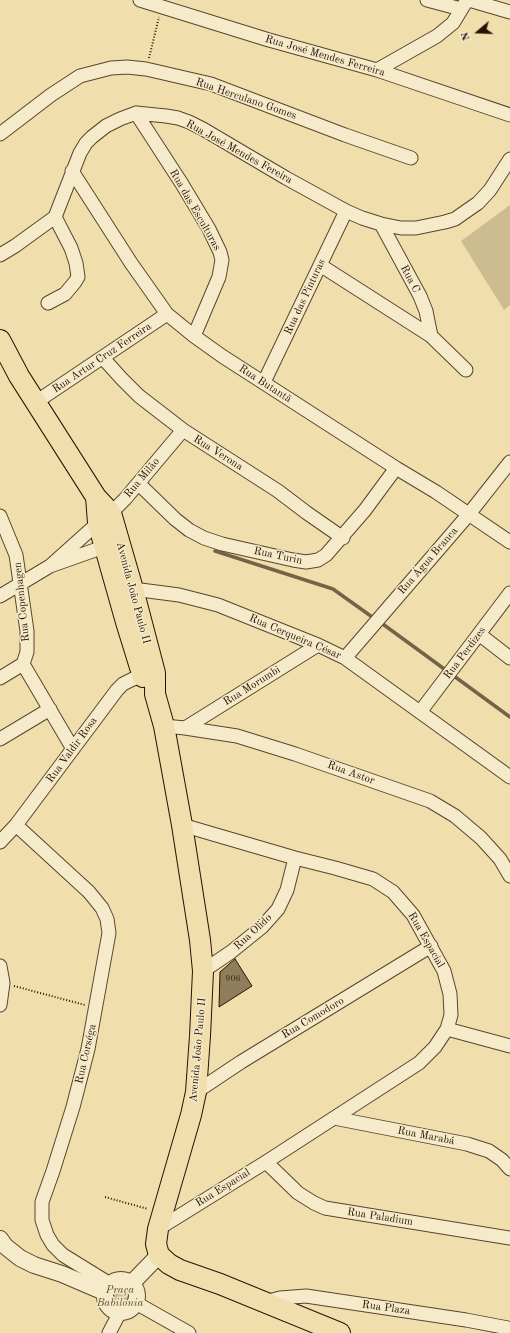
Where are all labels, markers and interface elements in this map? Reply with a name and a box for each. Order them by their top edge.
north arrow [458,12,498,52]
text: N [460,30,473,42]
street label: Rua José Mendes Ferreira [264,33,386,79]
street label: Rua Herculano Gomes [194,76,298,122]
street label: Rua José Mendes Fereira [183,117,295,187]
street label: Rua das Esculturas [166,167,224,253]
street label: Rua das Pinturas [282,257,328,337]
street label: Rua C [397,263,423,295]
street label: Rua Artur Cruz Ferreira [50,320,154,396]
street label: Rua Butantã [236,362,294,406]
street label: Rua Verona [191,433,245,473]
street label: Rua Milão [121,455,163,501]
street label: Rua Água Branca [395,525,461,597]
street label: Avenida João Paulo II [113,541,153,645]
street label: Rua Turin [252,544,304,568]
street label: Rua Copenhagen [11,561,33,643]
street label: Rua Cerqueira César [247,612,343,662]
street label: Rua Perdizes [441,624,489,682]
street label: Rua Morumbi [221,663,283,709]
street label: Rua Valdir Rosa [44,715,100,785]
street label: Rua Astor [326,758,376,788]
street label: Rua Espacial [405,910,447,970]
street label: Rua Olido [231,911,275,953]
house number: 906 [225,974,241,984]
street label: Rua Comodoro [279,994,347,1042]
street label: Avenida João Paulo II [187,997,209,1103]
street label: Rua Corséga [73,1023,99,1085]
street label: Rua Marabá [396,1124,456,1148]
street label: Rua Espacial [193,1166,253,1210]
street label: Rua Paladium [346,1205,414,1229]
park label: Praça Babilonia [97,1283,143,1309]
street label: Rua Plaza [361,1298,411,1318]

